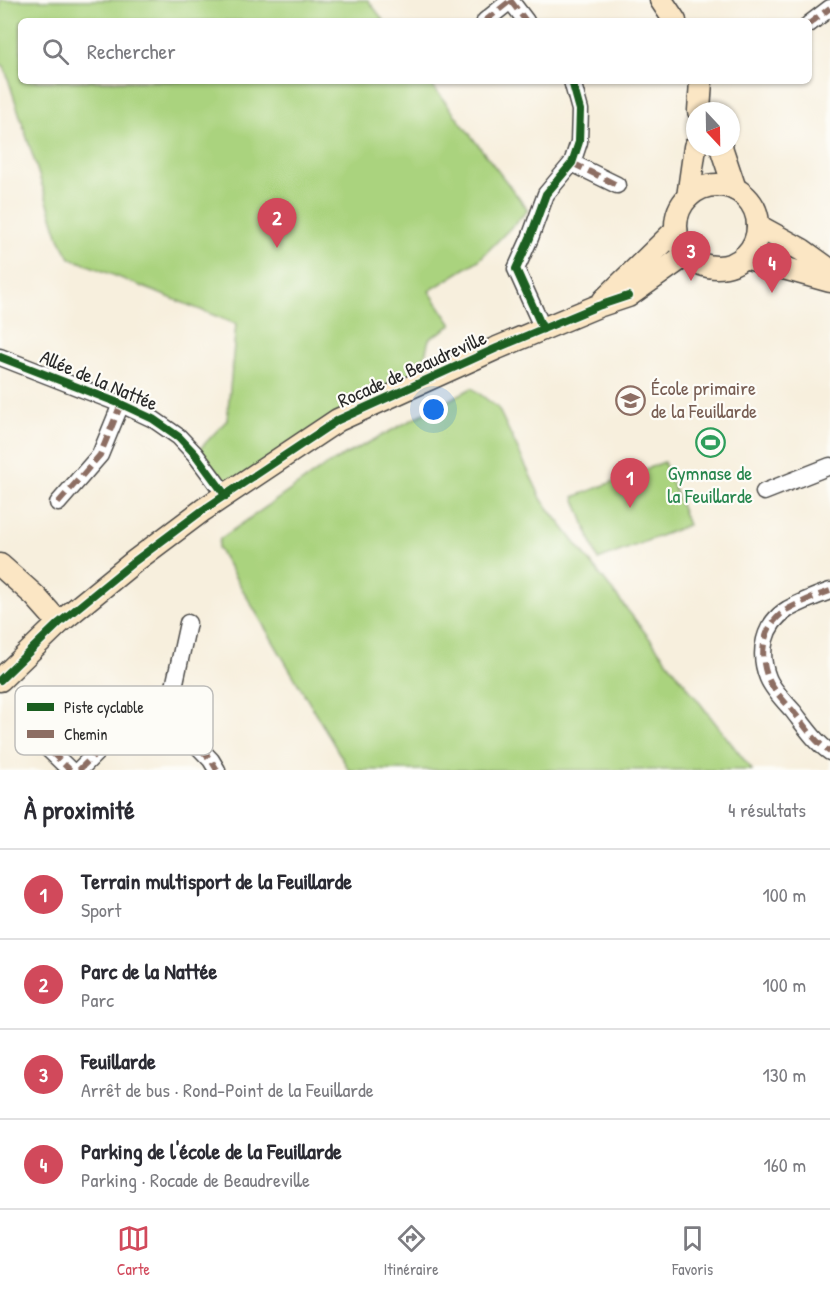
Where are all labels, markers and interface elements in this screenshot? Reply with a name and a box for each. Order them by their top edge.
search box [18,18,812,84]
icon: search [39,35,72,68]
text: Rechercher [87,36,176,66]
north arrow [686,102,740,156]
pin: 2 [258,198,296,248]
pin: 3 [672,232,710,281]
pin: 4 [752,244,792,293]
street label: Rocade de Beaudreville [333,324,490,413]
street label: Allée de la Nattée [36,343,162,416]
place label: École primaire de la Feuillarde [651,374,757,424]
school or university icon: École primaire de la Feuillarde [614,384,646,416]
your location [419,395,448,424]
sports icon: Gymnase de la Feuillarde [694,427,726,459]
pin: 1 [610,458,650,508]
place label: Gymnase de la Feuillarde [667,459,753,509]
legend [15,686,213,755]
text: Piste cyclable [64,696,145,718]
text: Chemin [64,723,108,745]
text: À proximité [24,792,135,827]
text: 4 résultats [728,796,806,823]
text: Terrain multisport de la Feuillarde [81,866,352,896]
text: 1 [40,881,47,908]
text: 100 m [763,881,806,908]
text: Sport [81,896,121,923]
text: Parc de la Nattée [81,956,217,986]
text: 2 [39,971,48,998]
text: 100 m [763,971,806,998]
text: Parc [81,986,114,1013]
text: Feuillarde [81,1046,156,1076]
text: 3 [39,1061,48,1088]
text: 130 m [763,1061,806,1088]
text: Arrêt de bus · Rond-Point de la Feuillarde [81,1076,374,1103]
text: Parking de l'école de la Feuillarde [81,1136,342,1166]
text: 4 [40,1151,47,1178]
text: 160 m [764,1151,806,1178]
text: Parking · Rocade de Beaudreville [81,1166,310,1193]
tab: Carte [117,1222,150,1280]
tab: Itinéraire [384,1222,439,1280]
tab: Favoris [672,1222,713,1280]

